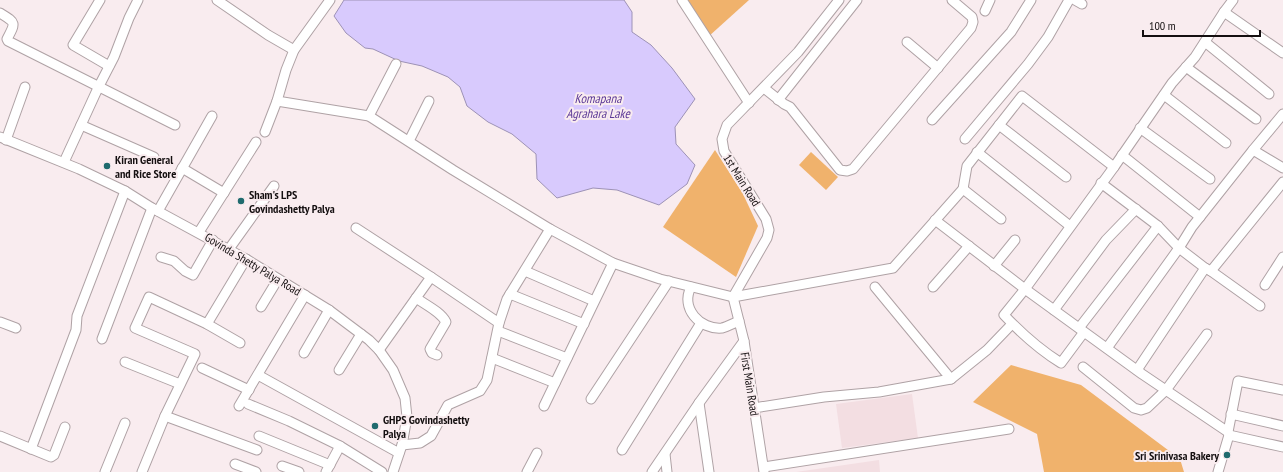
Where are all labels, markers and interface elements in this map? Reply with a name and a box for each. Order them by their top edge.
scale bar [1143,12,1260,38]
text: 100 m [1149,18,1176,33]
water label: Komapana Agrahara Lake [566,90,631,122]
street label: 1st Main Road [720,151,764,209]
place label: Kiran General and Rice Store [115,152,176,181]
marker: Kiran General and Rice Store [102,161,112,171]
place label: Sham's LPS Govindashetty Palya [249,187,335,216]
marker: Sham's LPS Govindashetty Palya [236,196,246,206]
street label: Govinda Shetty Palya Road [202,229,304,299]
street label: First Main Road [738,351,762,417]
place label: GHPS Govindashetty Palya [383,412,470,441]
marker: GHPS Govindashetty Palya [370,421,380,431]
place label: Sri Srinivasa Bakery [1135,448,1219,463]
marker: Sri Srinivasa Bakery [1222,450,1232,460]

